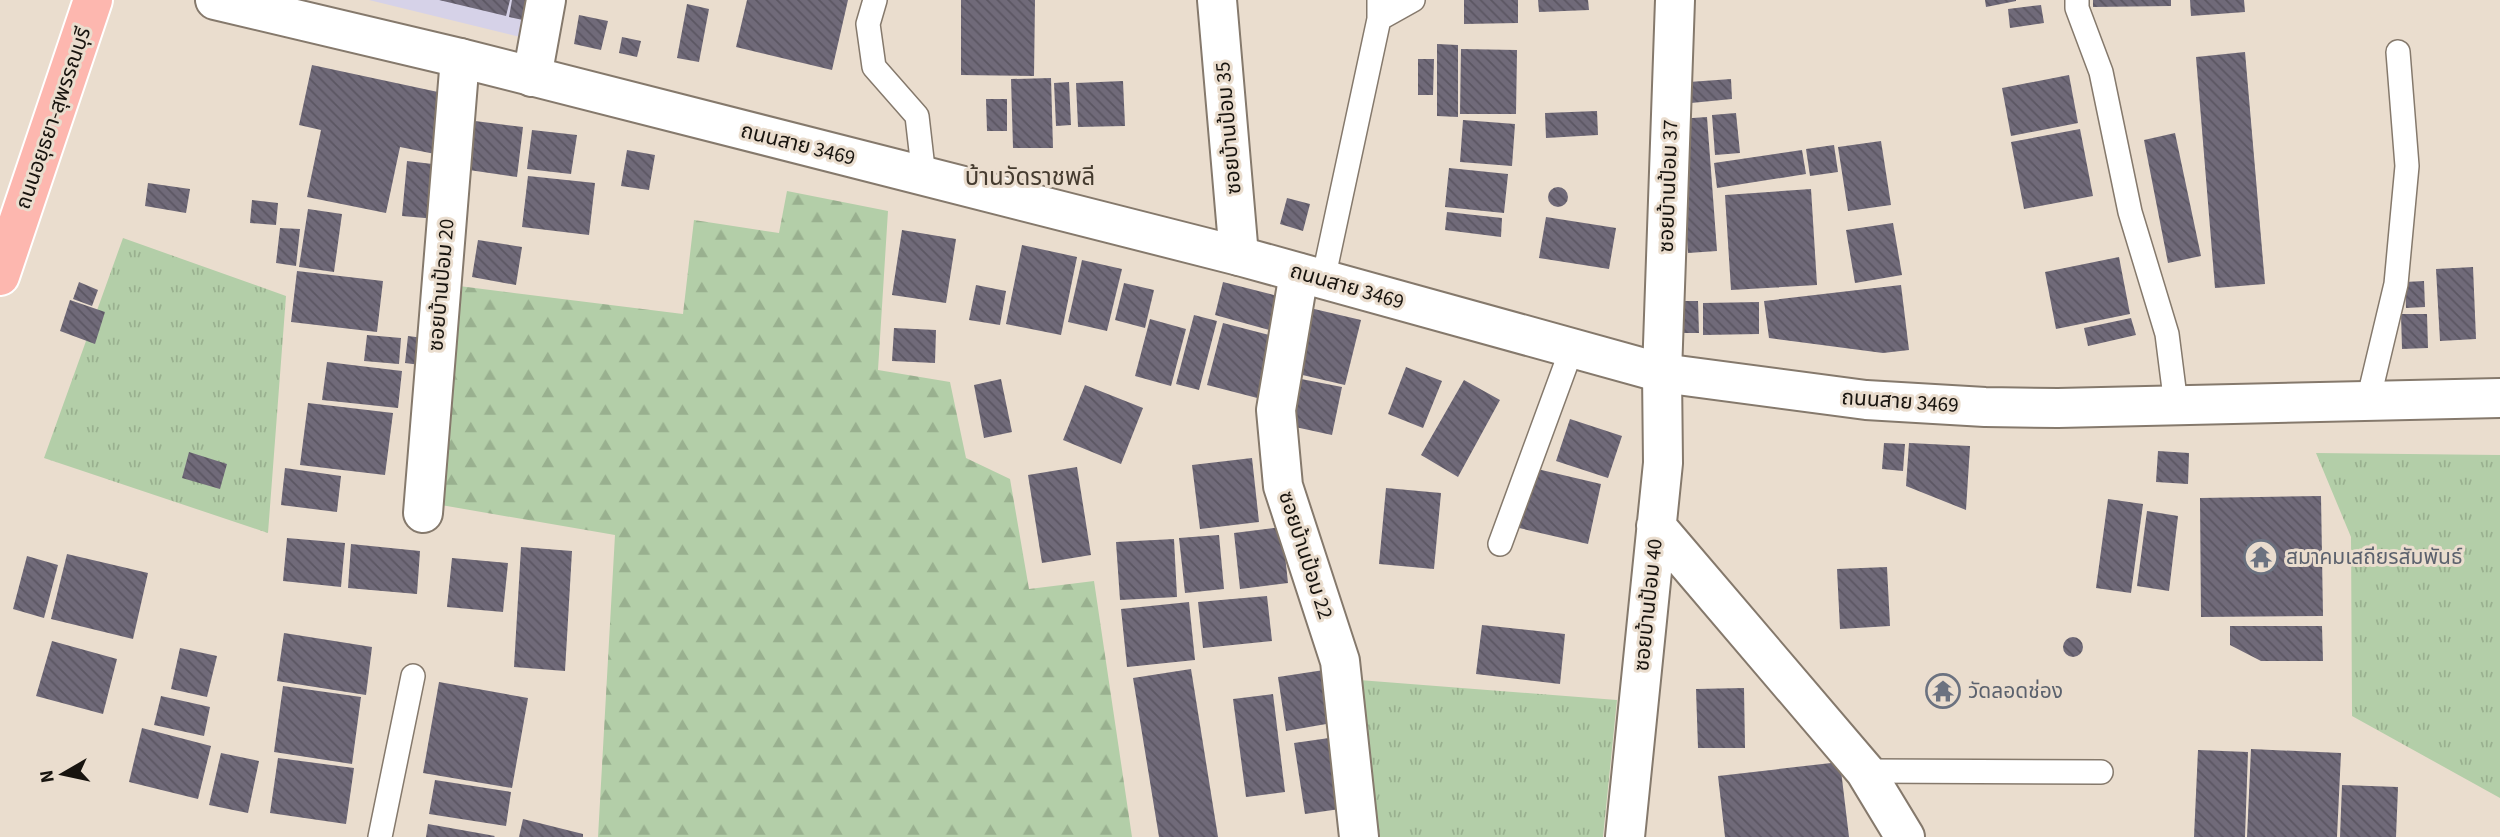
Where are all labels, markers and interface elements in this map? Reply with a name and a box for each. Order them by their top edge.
street label: ถนนอยุธยา-สุพรรณบุรี [8,23,98,213]
street label: ซอยบ้านป้อม 35 [1207,60,1249,196]
street label: ถนนสาย 3469 [737,115,859,173]
street label: ซอยบ้านป้อม 37 [1651,119,1685,253]
district label: บ้านวัดราชพลี [965,160,1095,195]
street label: ซอยบ้านป้อม 20 [420,217,462,353]
street label: ถนนสาย 3469 [1286,255,1408,317]
street label: ถนนสาย 3469 [1840,382,1960,420]
street label: ซอยบ้านป้อม 22 [1271,487,1341,623]
street label: ซอยบ้านป้อม 40 [1626,537,1670,673]
temple icon: สมาคมเสถียรสัมพันธ์ [2242,538,2280,576]
place label: สมาคมเสถียรสัมพันธ์ [2286,542,2463,572]
temple icon: วัดลอดช่อง [1924,672,1962,710]
place label: วัดลอดช่อง [1968,676,2063,706]
north arrow [28,739,98,809]
text: N [33,768,62,785]

